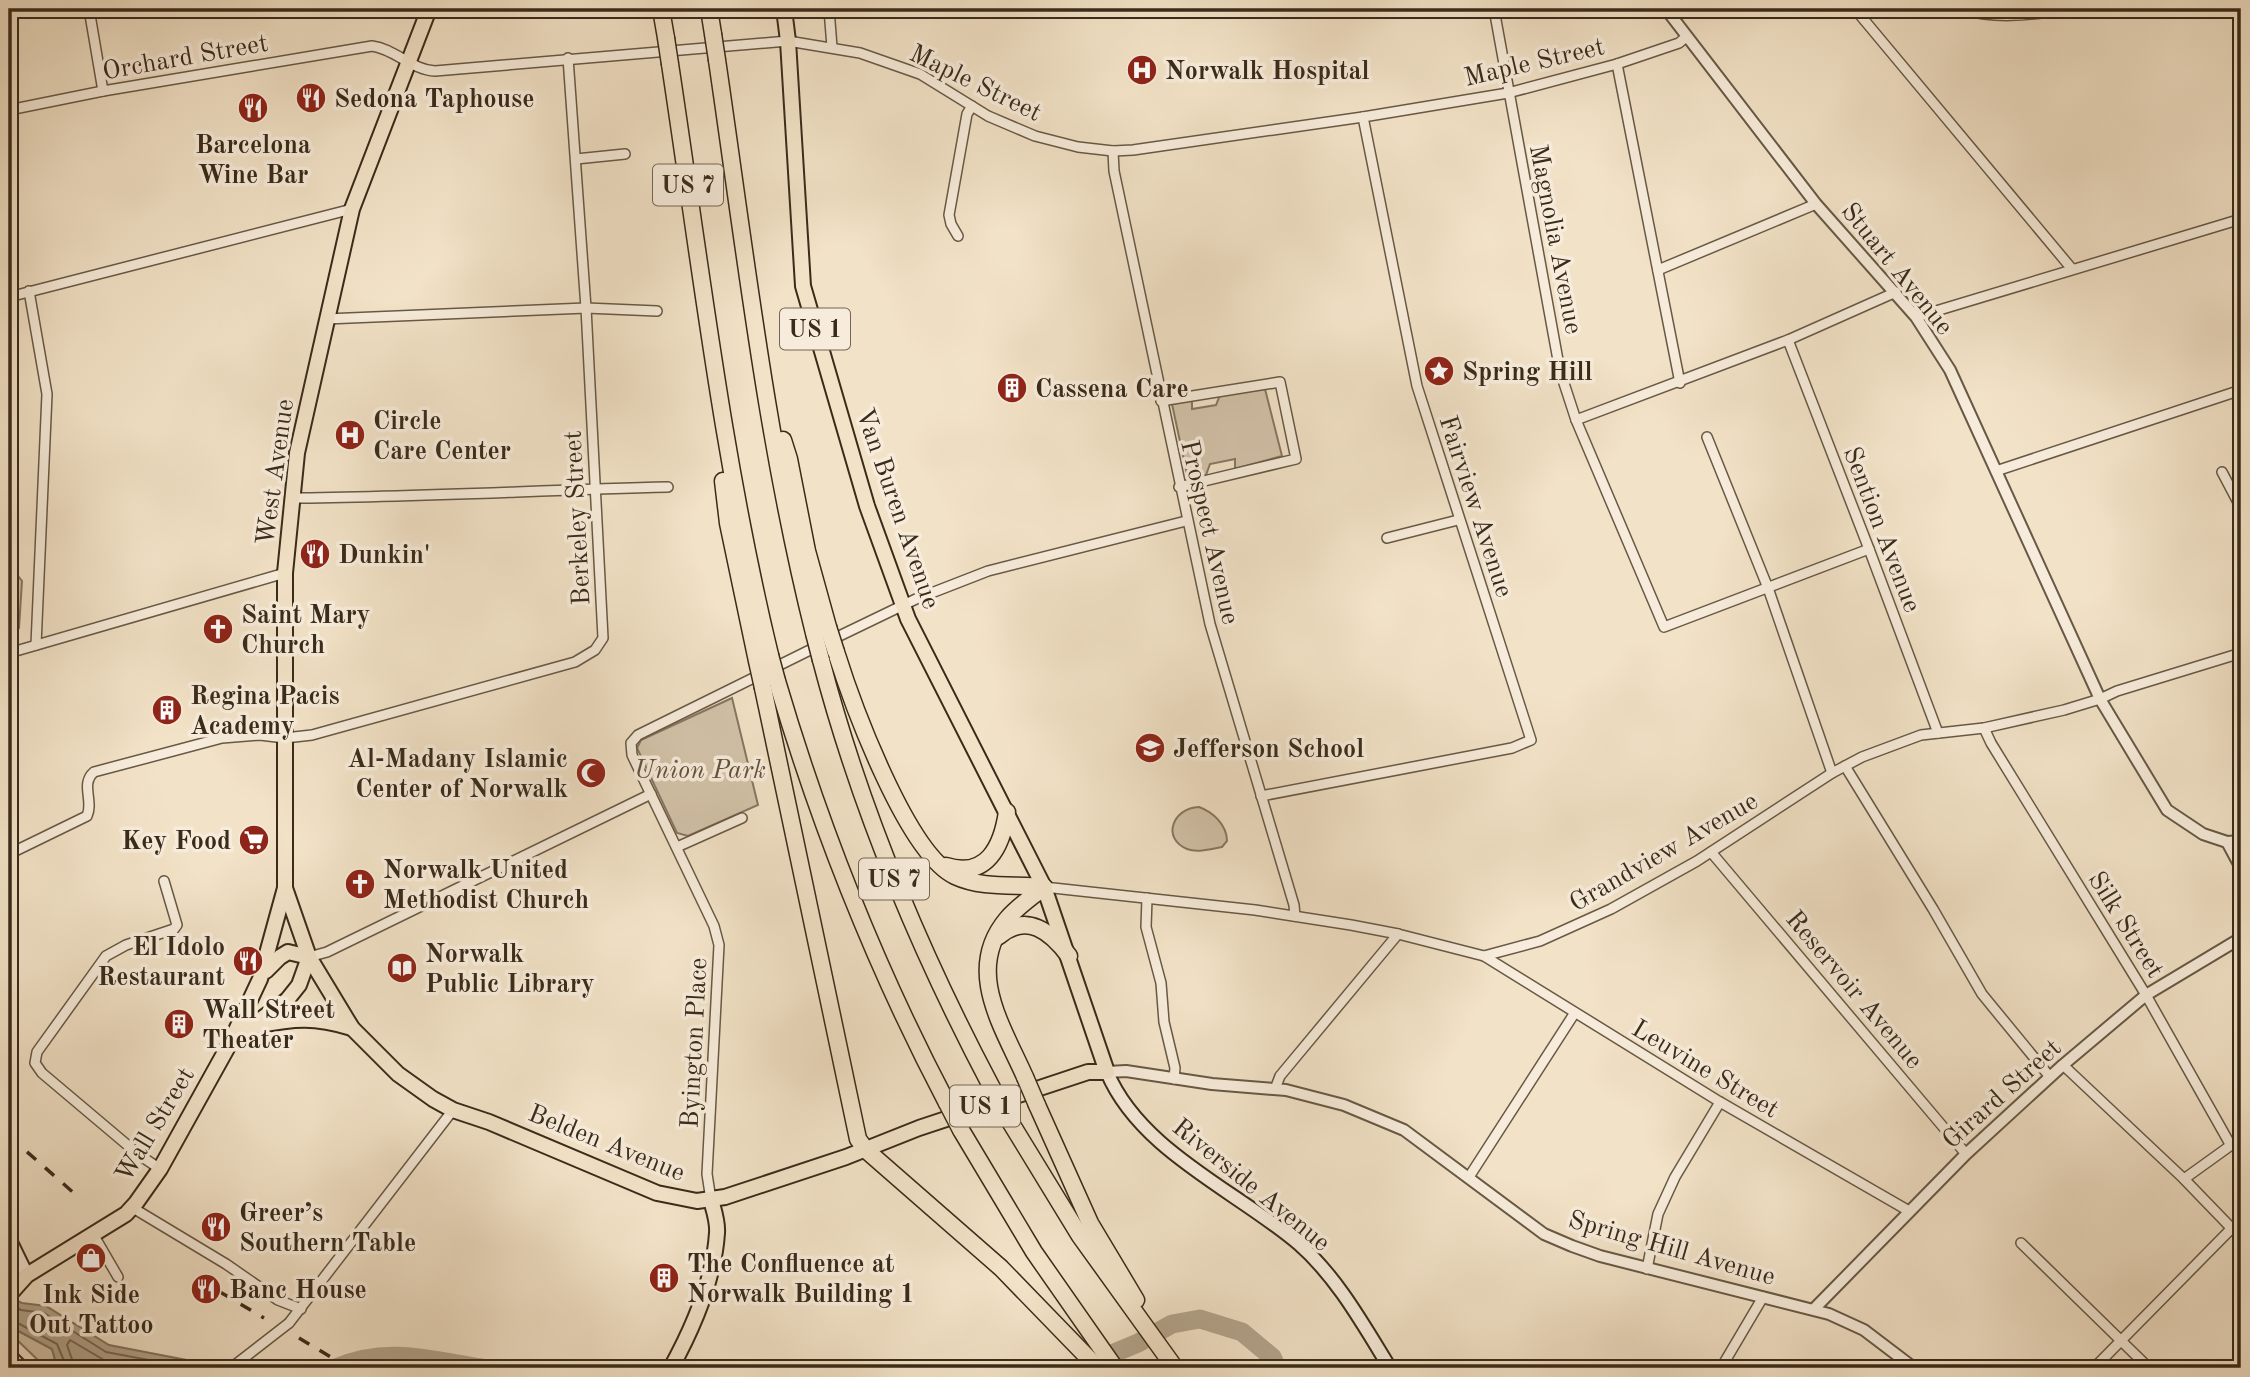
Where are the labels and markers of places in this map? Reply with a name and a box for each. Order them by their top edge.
hospital icon: Norwalk Hospital [1125,53,1159,87]
place label: Norwalk Hospital [1165,59,1370,85]
restaurant icon: Sedona Taphouse [294,81,328,115]
place label: Sedona Taphouse [334,87,534,113]
restaurant icon: Barcelona Wine Bar [236,91,270,125]
place label: Barcelona Wine Bar [195,133,311,189]
place icon: Spring Hill [1422,354,1456,388]
place label: Spring Hill [1462,360,1593,386]
building icon: Cassena Care [995,371,1029,405]
place label: Cassena Care [1035,377,1189,403]
place label: Circle Care Center [373,409,511,465]
hospital icon: Circle Care Center [333,418,367,452]
restaurant icon: Dunkin' [298,537,332,571]
place label: Dunkin' [338,543,430,569]
place label: Saint Mary Church [241,603,370,659]
church icon: Saint Mary Church [201,612,235,646]
place label: Regina Pacis Academy [190,684,340,740]
building icon: Regina Pacis Academy [150,693,184,727]
school or university icon: Jefferson School [1133,731,1167,765]
place label: Jefferson School [1173,737,1364,763]
place label: Al-Madany Islamic Center of Norwalk [347,747,568,803]
mosque icon: Al-Madany Islamic Center of Norwalk [574,756,608,790]
supermarket icon: Key Food [237,823,271,857]
place label: Key Food [121,829,231,855]
place label: Norwalk United Methodist Church [383,858,589,914]
church icon: Norwalk United Methodist Church [343,867,377,901]
place label: El Idolo Restaurant [97,935,225,991]
place label: Norwalk Public Library [425,942,595,998]
restaurant icon: El Idolo Restaurant [231,944,265,978]
library icon: Norwalk Public Library [385,951,419,985]
place label: Wall Street Theater [202,998,335,1054]
building icon: Wall Street Theater [162,1007,196,1041]
place label: Greer’s Southern Table [239,1201,416,1257]
restaurant icon: Greer’s Southern Table [199,1210,233,1244]
shop icon: Ink Side Out Tattoo [74,1241,108,1275]
place label: The Confluence at Norwalk Building 1 [687,1252,915,1308]
building icon: The Confluence at Norwalk Building 1 [647,1261,681,1295]
restaurant icon: Banc House [189,1272,223,1306]
place label: Banc House [229,1278,367,1304]
place label: Ink Side Out Tattoo [28,1283,154,1339]

